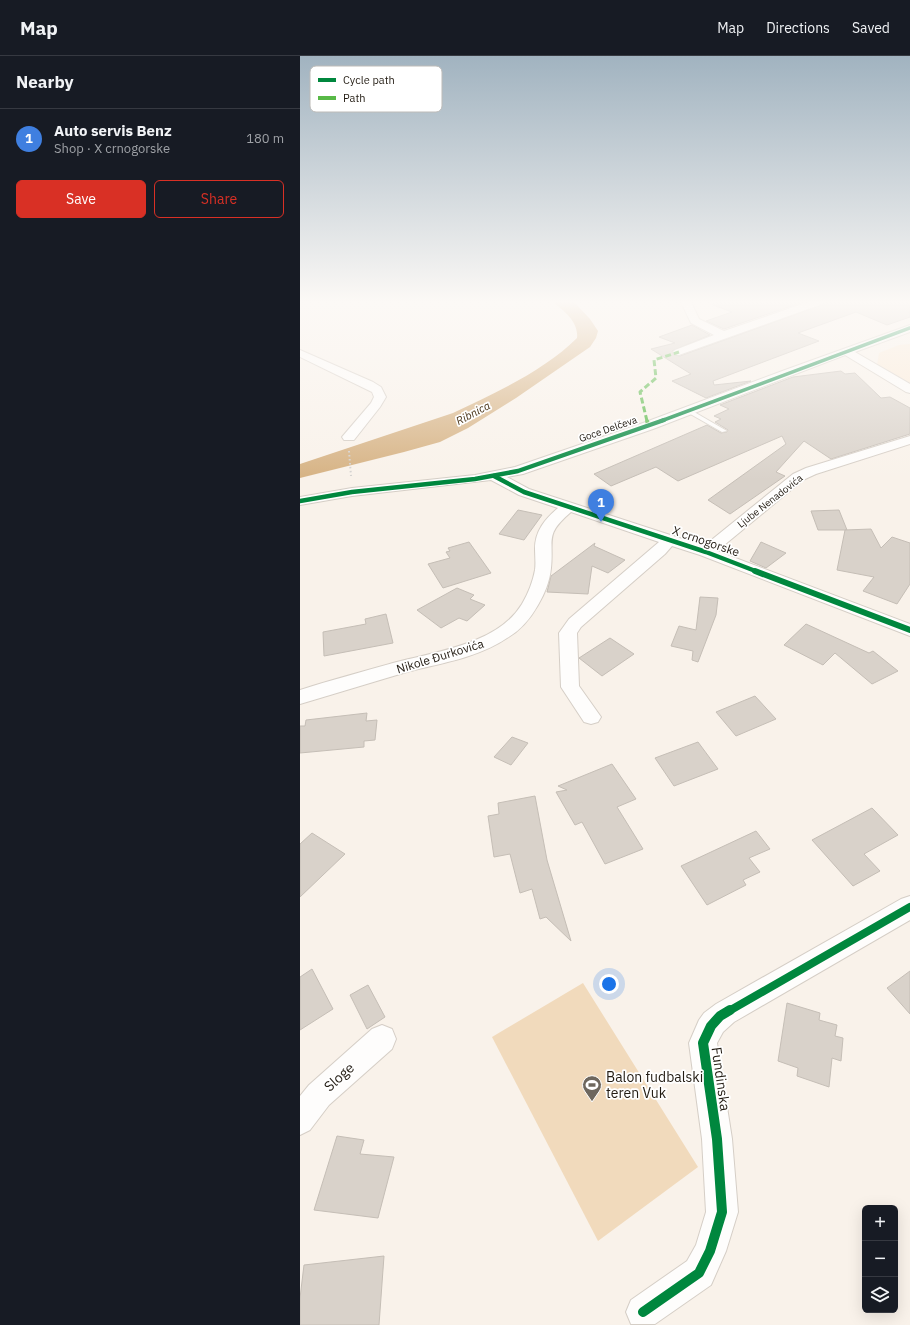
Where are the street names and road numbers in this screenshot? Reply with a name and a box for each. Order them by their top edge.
street label: Goce Delčeva [577,413,640,445]
street label: Ljube Nenadovića [735,471,806,531]
street label: X crnogorske [670,522,742,560]
street label: Nikole Đurkovića [395,635,486,676]
street label: Fundinska [708,1046,734,1113]
street label: Sloge [320,1058,358,1095]

